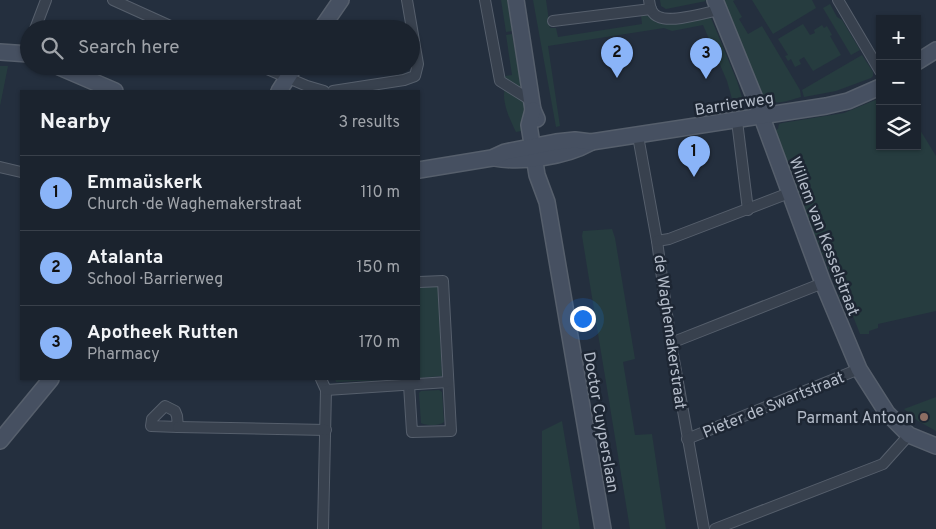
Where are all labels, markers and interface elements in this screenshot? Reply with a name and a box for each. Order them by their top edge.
map controls [876,15,921,150]
button: + [876,15,921,60]
search box [20,20,420,75]
icon: search [38,34,66,62]
text: Search here [78,36,180,60]
pin: 2 [601,37,633,78]
pin: 3 [690,38,722,79]
button: − [876,60,921,105]
street label: Barrierweg [693,89,775,121]
button: layers [876,105,921,150]
text: Nearby [40,109,111,136]
text: 3 results [338,113,400,133]
pin: 1 [678,136,710,177]
street label: Willem van Kesselstraat [784,154,863,319]
text: Emmaüskerk [87,171,203,195]
text: 1 [53,183,59,203]
text: 110 m [360,183,400,203]
text: Church · de Waghemakerstraat [87,195,302,215]
text: Atalanta [87,246,163,270]
street label: de Waghemakerstraat [648,254,690,411]
text: 2 [51,258,61,278]
text: 150 m [357,258,400,278]
text: School · Barrierweg [87,270,223,290]
your location [570,306,596,332]
text: Apotheek Rutten [87,321,239,345]
text: 3 [51,333,61,353]
text: 170 m [359,333,400,353]
text: Pharmacy [87,345,160,365]
street label: Doctor Cuyperslaan [578,350,622,494]
street label: Pieter de Swartstraat [700,368,848,443]
place label: Parmant Antoon [797,409,914,429]
marker: Parmant Antoon [918,411,930,423]

